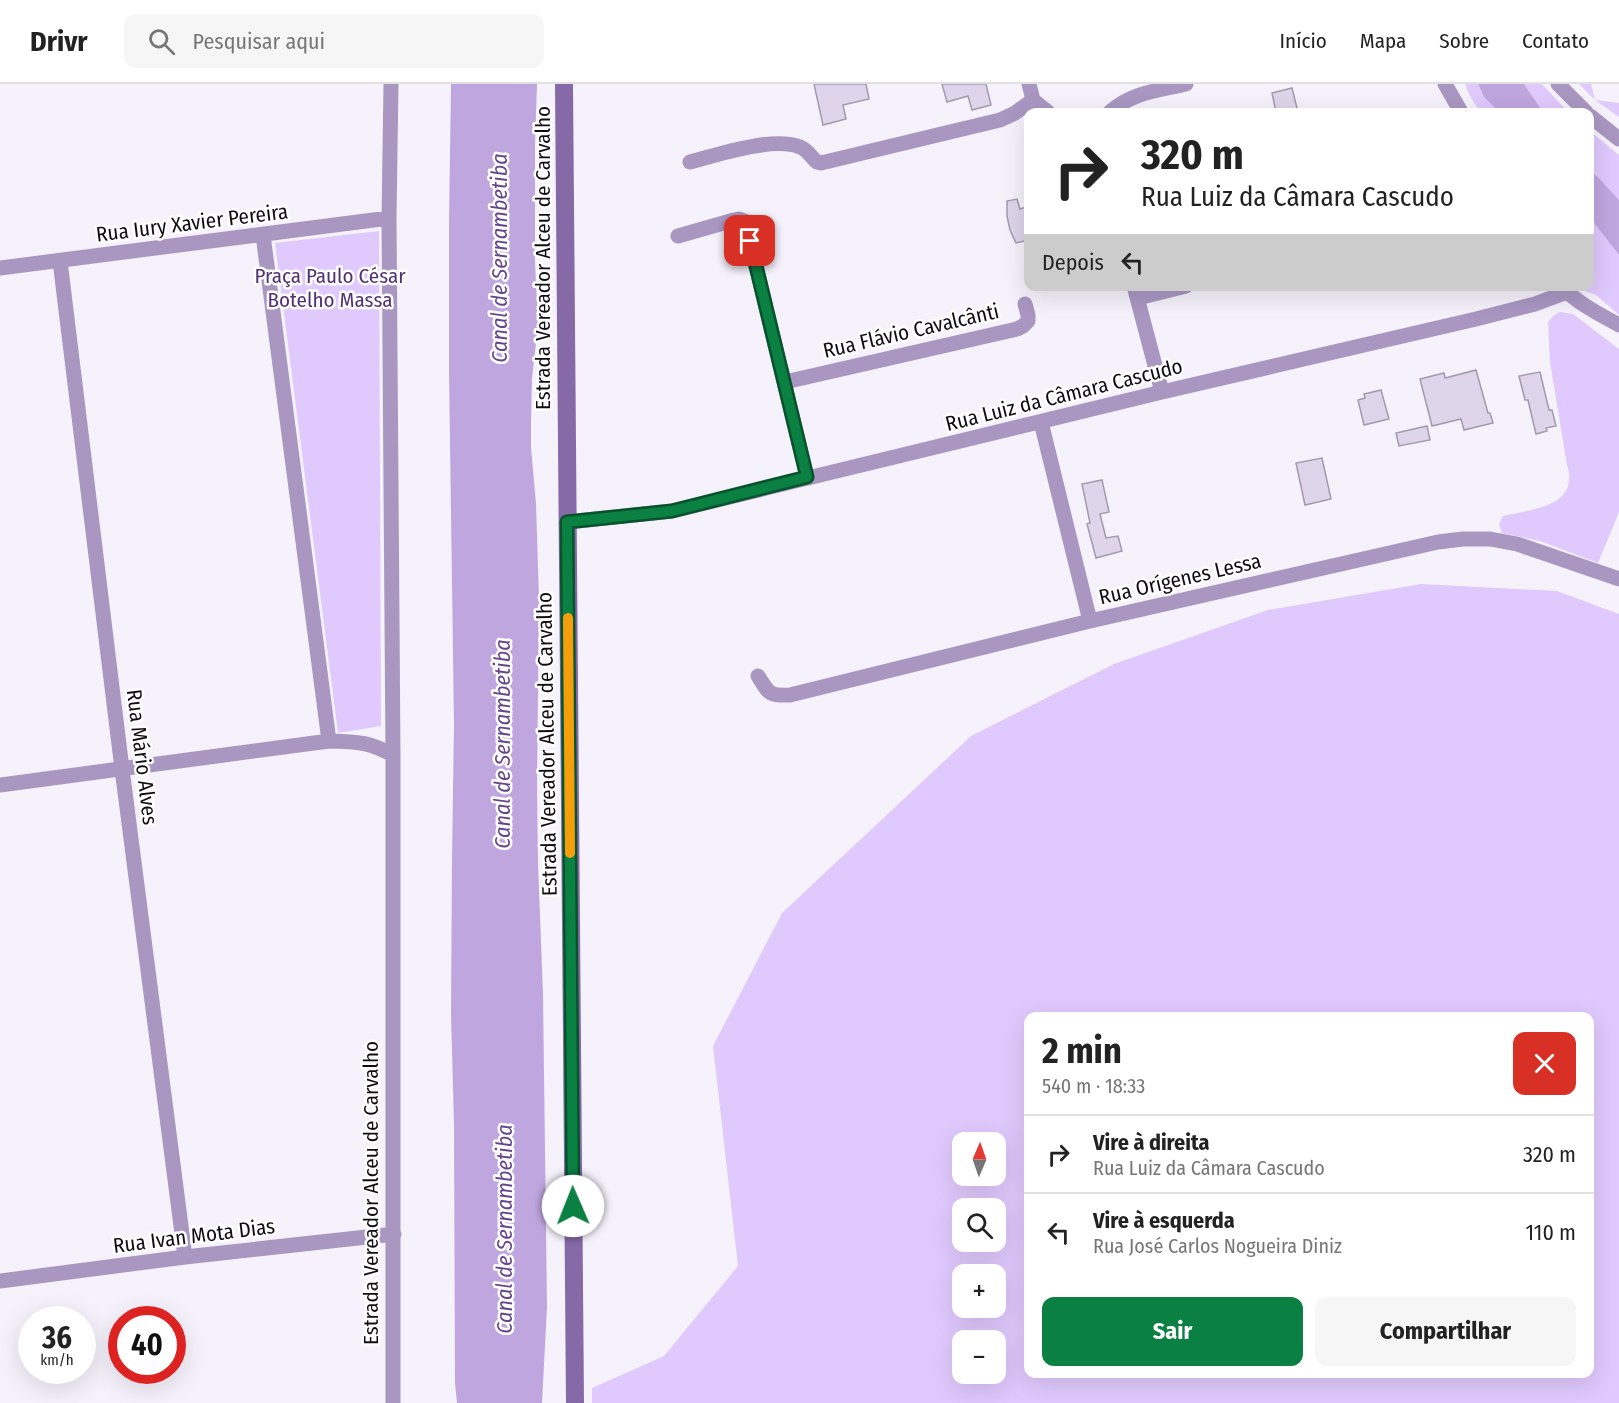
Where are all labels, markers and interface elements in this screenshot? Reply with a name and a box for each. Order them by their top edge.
search box [124,14,544,68]
text: Drivr [30,25,88,58]
icon: search [145,25,178,58]
text: Pesquisar aqui [193,28,325,55]
text: Início [1280,28,1327,54]
text: Mapa [1360,28,1406,54]
text: Sobre [1439,28,1489,54]
text: Contato [1522,28,1589,54]
street label: Estrada Vereador Alceu de Carvalho [530,106,556,410]
text: 320 m [1141,130,1244,180]
icon: right [1042,132,1120,210]
water label: Canal de Sernambetiba [486,153,513,363]
text: Rua Luiz da Câmara Cascudo [1141,181,1454,213]
street label: Rua Iury Xavier Pereira [95,198,289,248]
pin [724,215,775,266]
icon: arrive [733,224,766,257]
icon: left [1116,246,1149,279]
text: Depois [1042,249,1104,276]
park label: Praça Paulo César Botelho Massa [254,263,406,313]
street label: Rua Flávio Cavalcânti [820,298,1002,364]
street label: Rua Luiz da Câmara Cascudo [943,353,1185,437]
street label: Rua Orígenes Lessa [1096,548,1264,610]
street label: Estrada Vereador Alceu de Carvalho [531,592,563,896]
water label: Canal de Sernambetiba [489,639,516,849]
street label: Rua Mário Alves [121,688,163,826]
text: 2 min [1042,1029,1122,1073]
button: close [1513,1032,1576,1095]
street label: Estrada Vereador Alceu de Carvalho [358,1041,384,1345]
text: 540 m · 18:33 [1042,1074,1145,1098]
water label: Canal de Sernambetiba [491,1124,518,1334]
text: Vire à direita [1093,1129,1209,1156]
north arrow [952,1132,1006,1186]
map controls [952,1132,1006,1384]
icon: right [1042,1138,1075,1171]
text: 320 m [1523,1141,1576,1168]
text: Rua Luiz da Câmara Cascudo [1093,1156,1325,1180]
position arrow [541,1174,605,1238]
button: search [952,1198,1006,1252]
text: Vire à esquerda [1093,1207,1235,1234]
street label: Rua Ivan Mota Dias [112,1213,277,1259]
icon: left [1042,1216,1075,1249]
text: 110 m [1526,1219,1576,1246]
text: Rua José Carlos Nogueira Diniz [1093,1234,1342,1258]
button: + [952,1264,1006,1318]
button: Sair [1042,1297,1303,1366]
button: Compartilhar [1315,1297,1576,1366]
speed limit sign: 40 [108,1306,186,1384]
text: 36 [42,1320,72,1356]
button: − [952,1330,1006,1384]
text: km/h [40,1351,74,1369]

